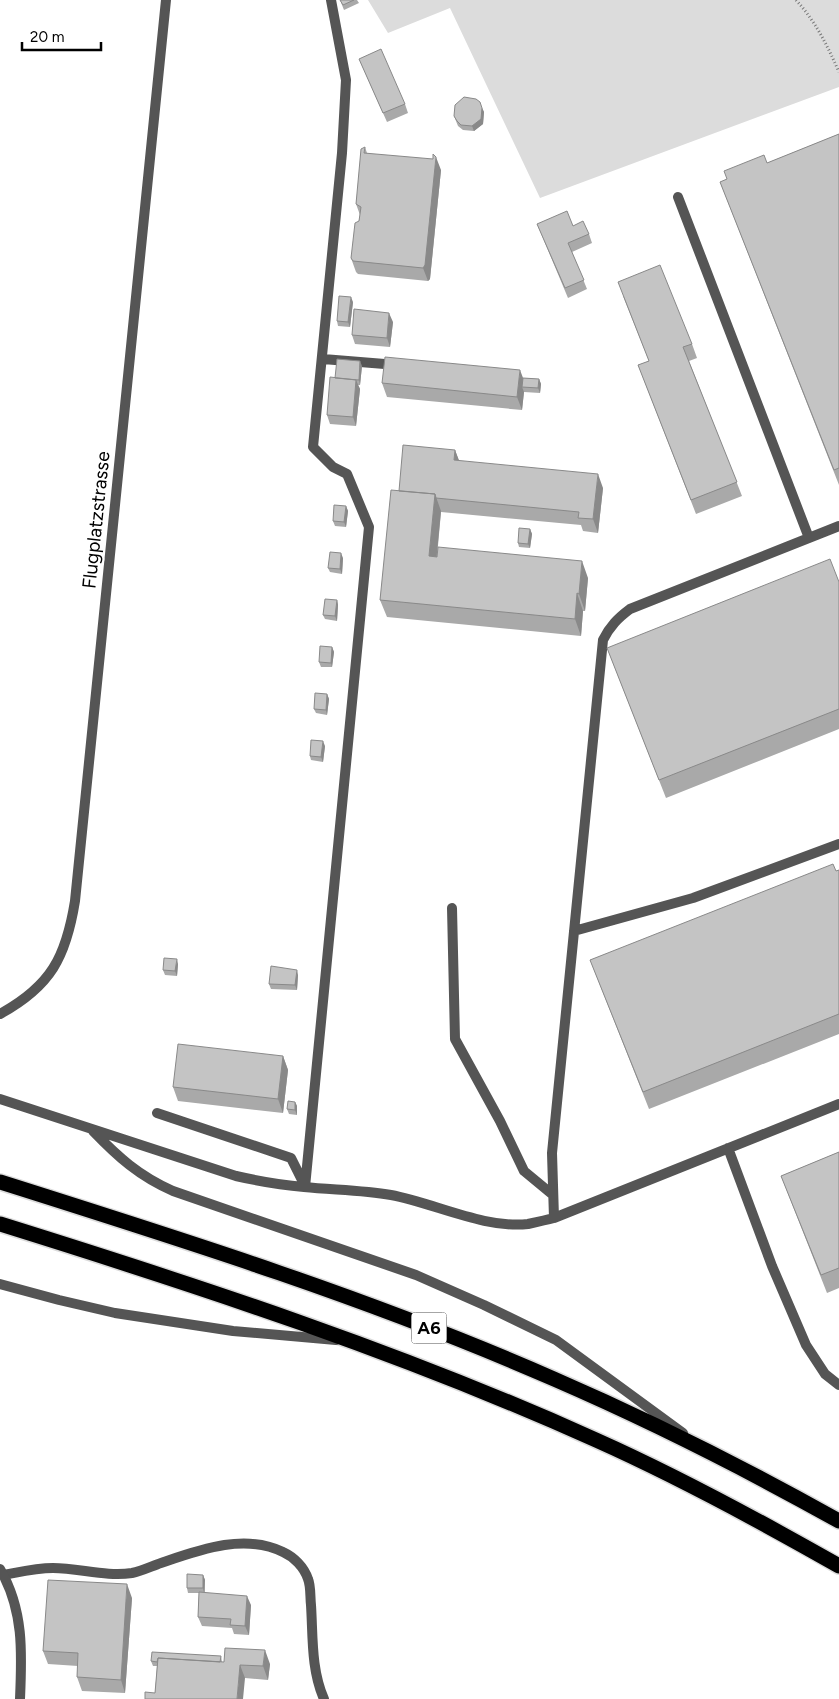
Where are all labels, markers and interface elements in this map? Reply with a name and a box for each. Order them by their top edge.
scale bar [22,20,101,52]
text: 20 m [30,28,64,46]
street label: Flugplatzstrasse [77,450,115,590]
road number: A6 [412,1312,446,1344]

